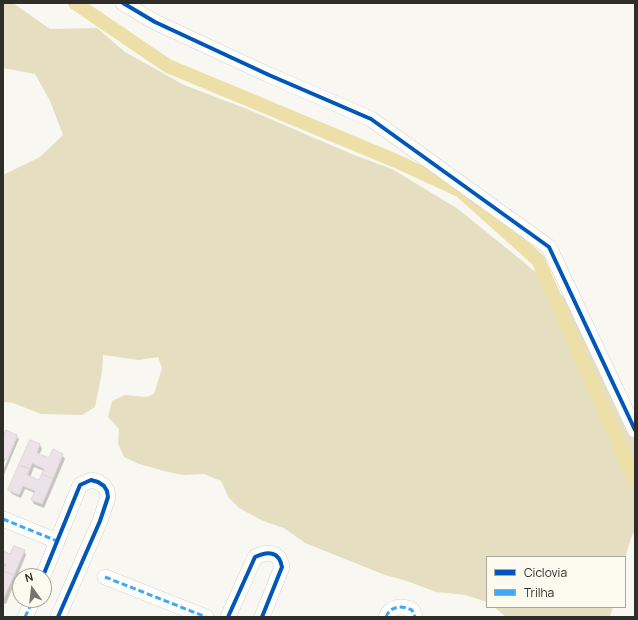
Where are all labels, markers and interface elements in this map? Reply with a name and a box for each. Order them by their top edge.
legend [486,556,626,608]
text: Ciclovia [524,564,567,581]
north arrow [12,568,52,608]
text: N [23,569,35,585]
text: Trilha [524,584,554,601]

